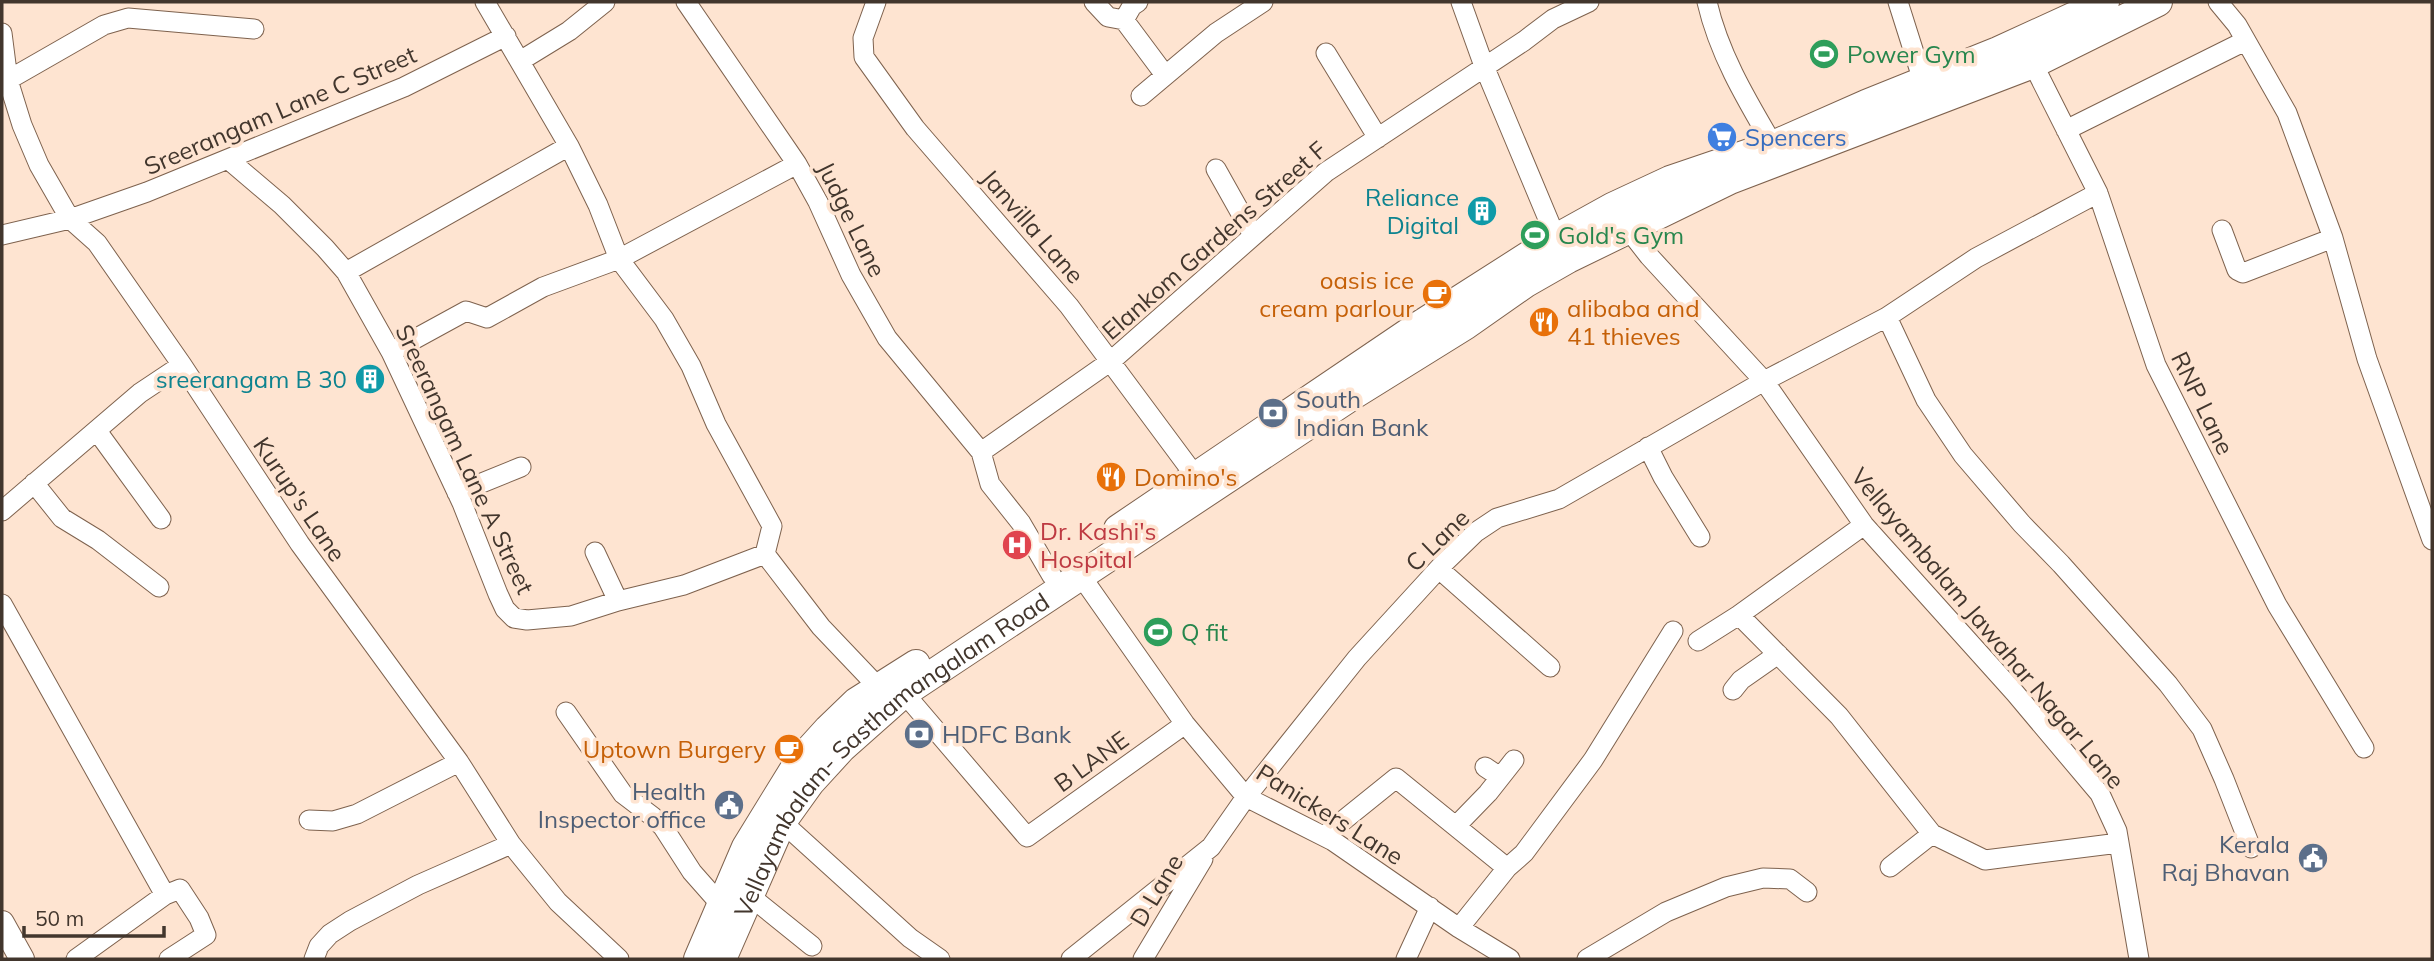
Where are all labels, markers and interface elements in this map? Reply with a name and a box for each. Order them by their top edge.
sports icon: Power Gym [1807,37,1841,71]
street label: Sreerangam Lane C Street [139,39,421,181]
place label: Power Gym [1847,39,1976,69]
supermarket icon: Spencers [1705,120,1739,154]
place label: Spencers [1745,122,1847,152]
street label: Elankom Gardens Street F [1096,134,1332,346]
street label: Judge Lane [811,156,893,282]
street label: Janvilla Lane [975,163,1091,289]
place label: Reliance Digital [1365,182,1459,240]
building icon: Reliance Digital [1465,194,1499,228]
sports icon: Gold's Gym [1518,218,1552,252]
place label: Gold's Gym [1558,220,1684,250]
place label: oasis ice cream parlour [1259,265,1414,323]
cafe icon: oasis ice cream parlour [1420,277,1454,311]
place label: alibaba and 41 thieves [1567,293,1700,351]
restaurant icon: alibaba and 41 thieves [1527,305,1561,339]
street label: Sreerangam Lane A Street [389,319,541,599]
street label: RNP Lane [2165,347,2241,459]
building icon: sreerangam B 30 [353,362,387,396]
place label: sreerangam B 30 [156,364,347,394]
place label: South Indian Bank [1296,384,1429,442]
bank icon: South Indian Bank [1256,396,1290,430]
street label: Kurup's Lane [247,431,353,567]
restaurant icon: Domino's [1094,460,1128,494]
street label: Vellayambalam Jawahar Nagar Lane [1845,461,2131,795]
place label: Domino's [1134,462,1237,492]
street label: C Lane [1399,502,1475,578]
place label: Dr. Kashi's Hospital [1040,516,1156,574]
hospital icon: Dr. Kashi's Hospital [1000,528,1034,562]
street label: Vellayambalam- Sasthamangalam Road [727,586,1055,922]
sports icon: Q fit [1141,615,1175,649]
place label: Q fit [1181,617,1228,647]
bank icon: HDFC Bank [902,717,936,751]
place label: HDFC Bank [942,719,1072,749]
street label: B LANE [1048,724,1134,798]
cafe icon: Uptown Burgery [772,732,806,766]
place label: Uptown Burgery [583,734,766,764]
street label: Panickers Lane [1251,757,1409,871]
place label: Health Inspector office [538,776,706,834]
public building icon: Health Inspector office [712,788,746,822]
place label: Kerala Raj Bhavan [2161,829,2290,887]
public building icon: Kerala Raj Bhavan [2296,841,2330,875]
street label: D Lane [1123,849,1189,931]
scale bar [24,894,164,938]
text: 50 m [35,905,84,931]

